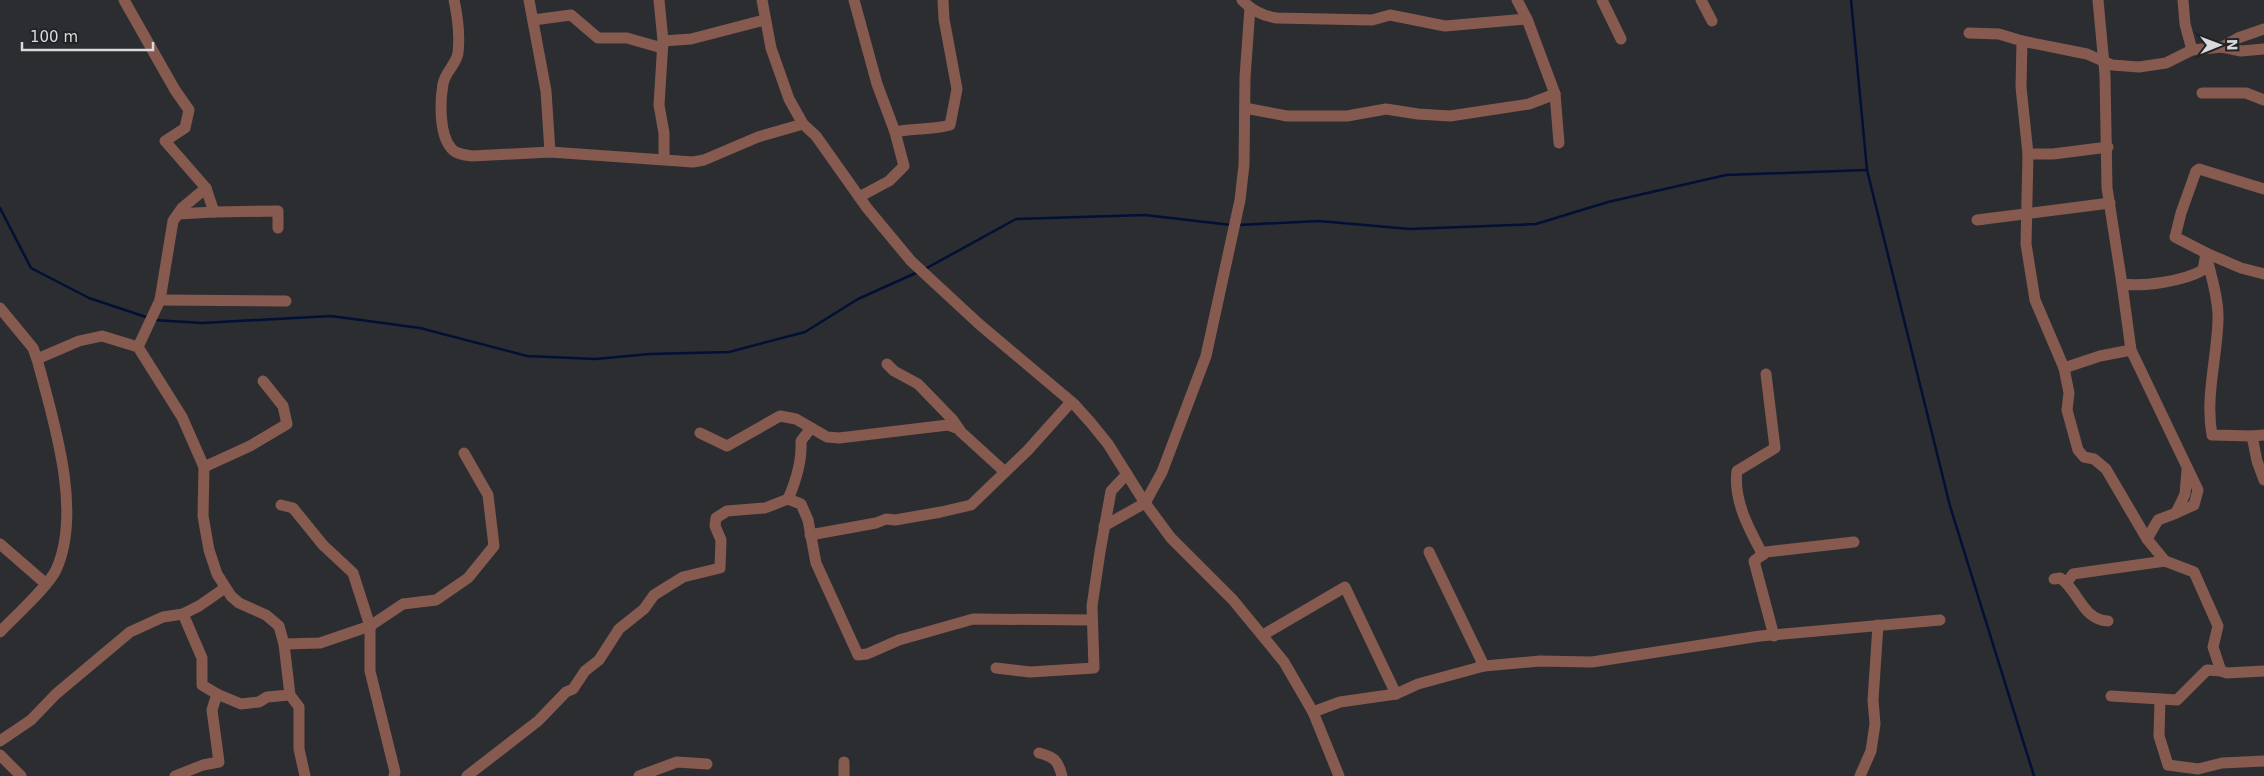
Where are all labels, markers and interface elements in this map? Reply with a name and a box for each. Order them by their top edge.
scale bar [22,20,154,52]
north arrow [2194,20,2244,70]
text: 100 m [30,28,78,46]
text: N [2224,39,2240,51]

